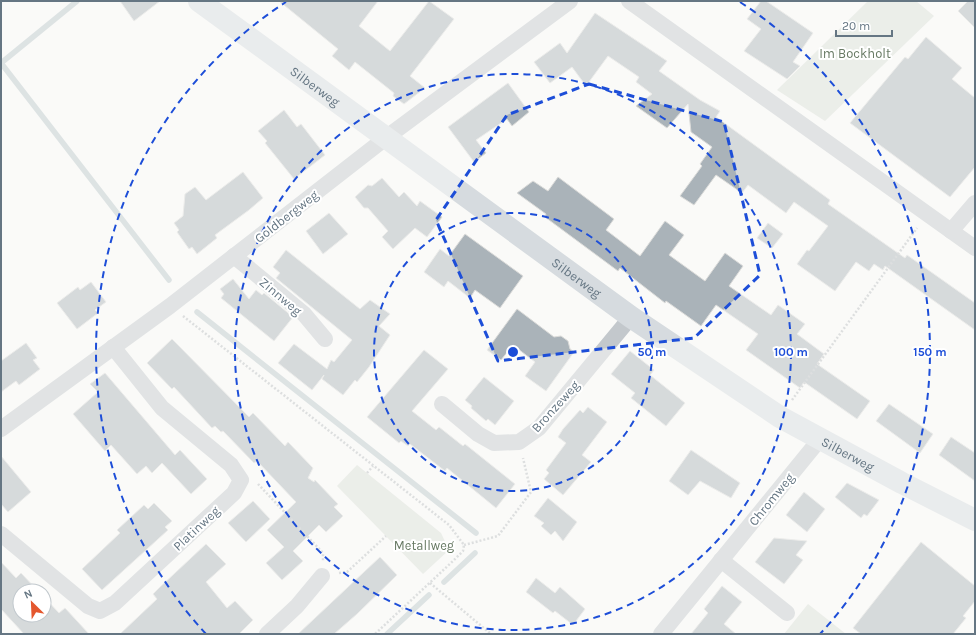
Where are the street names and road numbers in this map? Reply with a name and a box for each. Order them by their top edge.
street label: Silberweg [287,63,343,110]
street label: Goldbergweg [252,187,322,246]
street label: Silberweg [549,255,605,301]
street label: Zinnweg [256,274,305,319]
street label: Bronzeweg [528,377,583,435]
street label: Silberweg [819,434,877,475]
street label: Chromweg [746,470,798,529]
street label: Platinweg [170,503,223,554]

